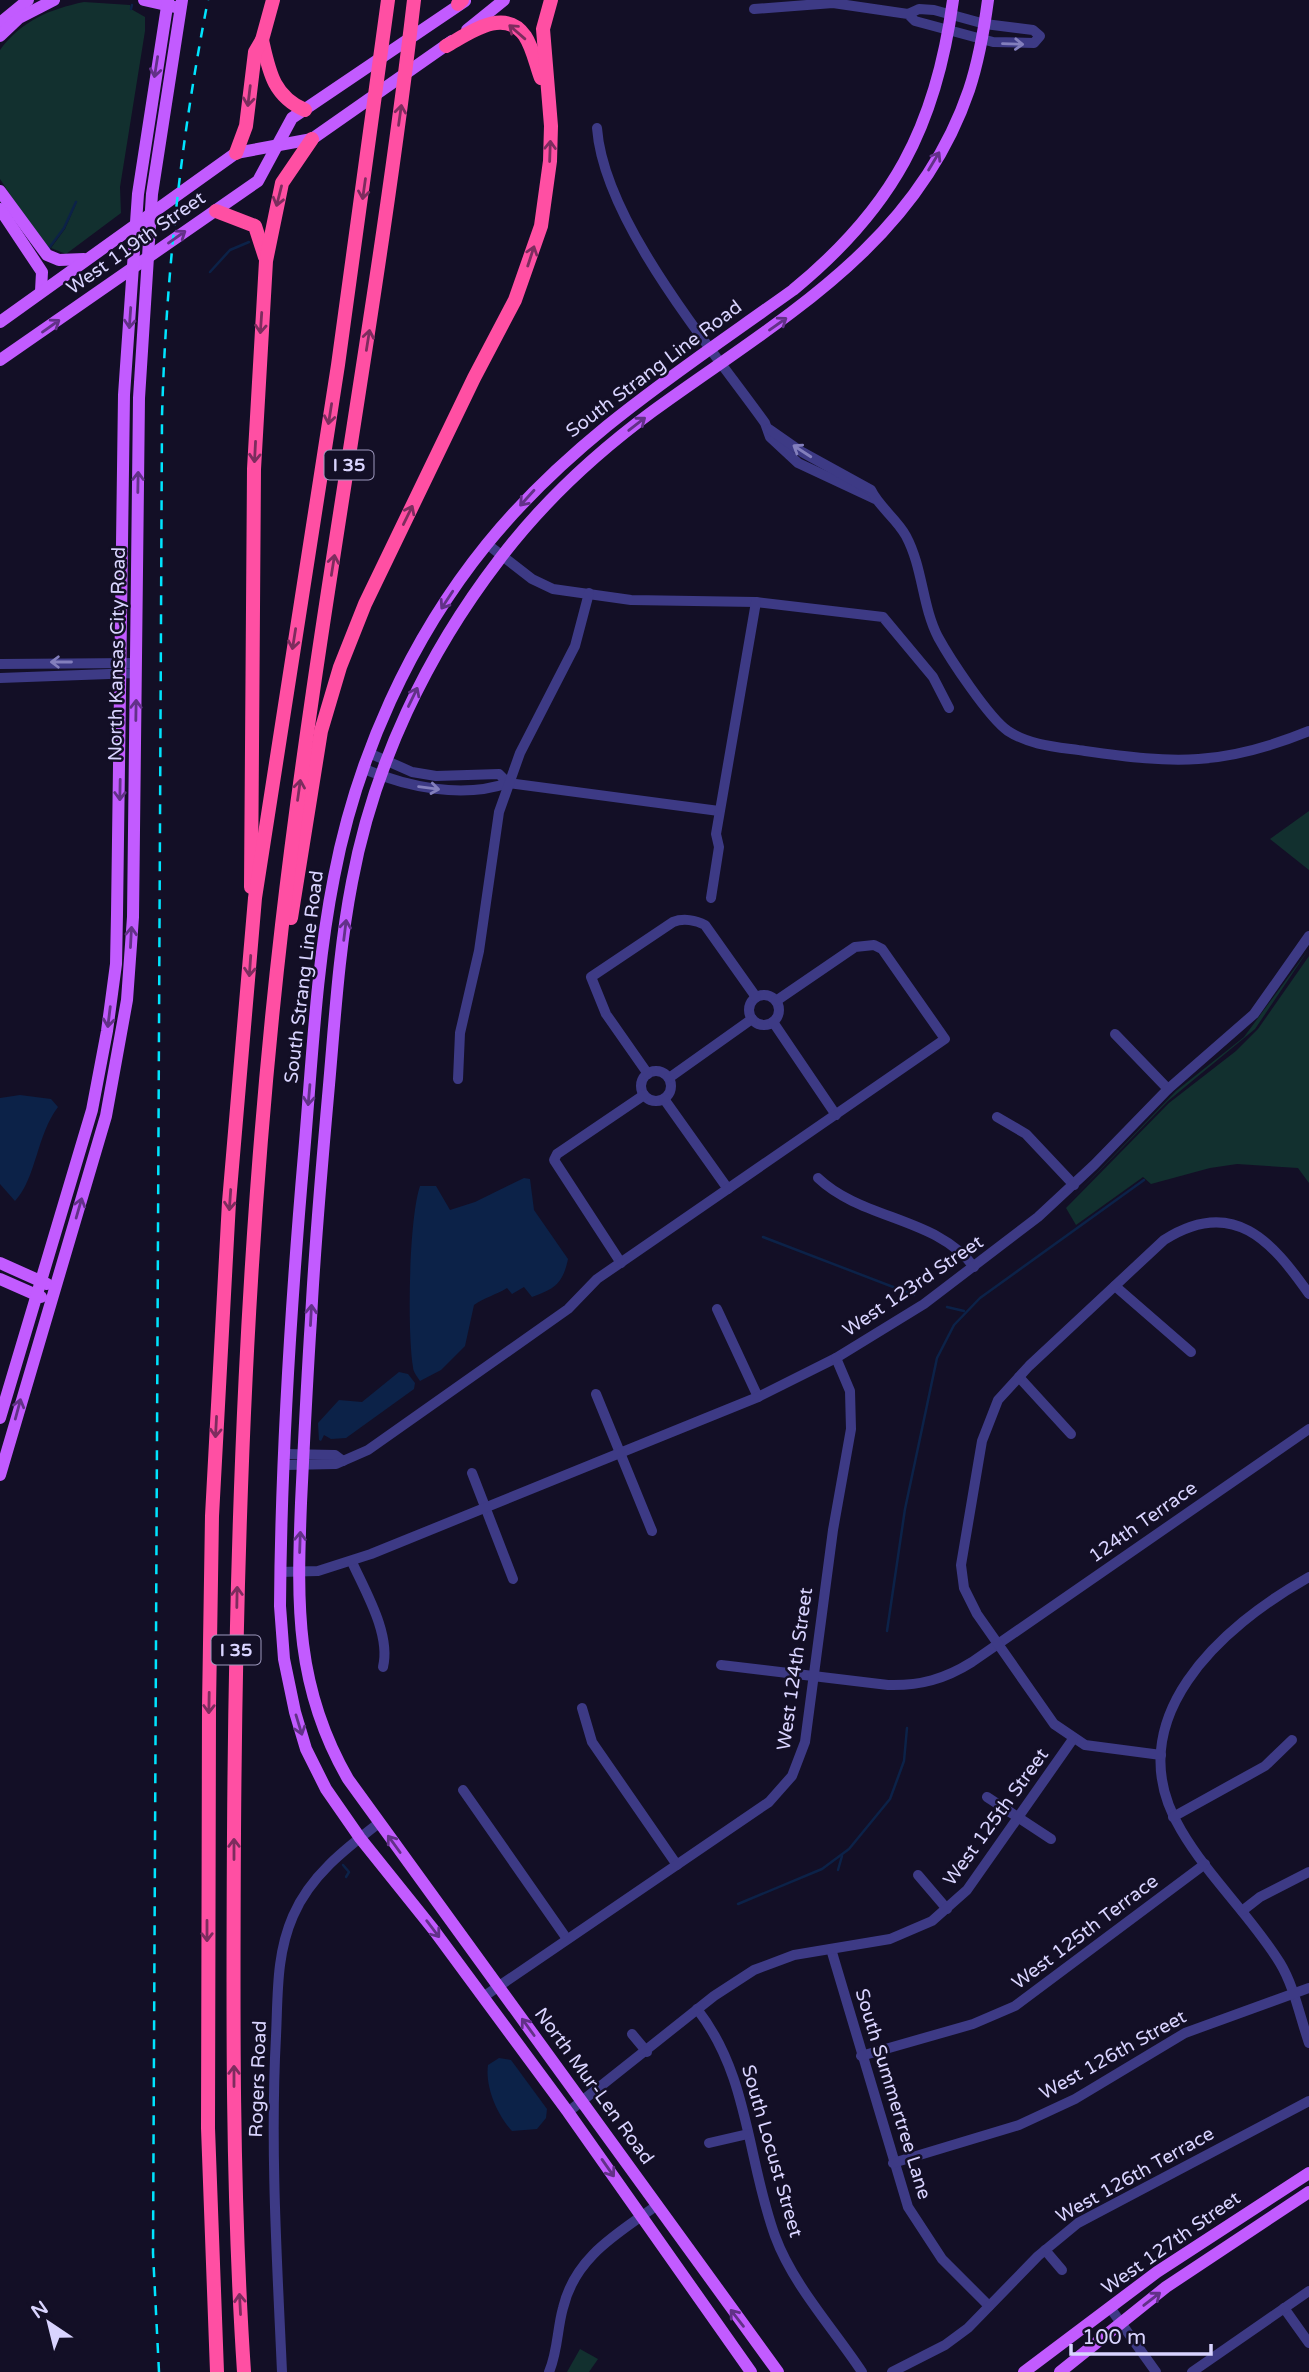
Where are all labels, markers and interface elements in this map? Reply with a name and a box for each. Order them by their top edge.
one-way arrow [509,25,527,41]
one-way arrow [1001,37,1024,50]
one-way arrow [149,55,162,78]
one-way arrow [243,84,256,107]
one-way arrow [394,104,407,127]
one-way arrow [544,140,557,163]
one-way arrow [928,152,942,172]
one-way arrow [357,177,370,200]
one-way arrow [272,184,285,207]
street label: West 119th Street [62,187,210,299]
one-way arrow [167,230,186,244]
one-way arrow [526,245,538,267]
street label: South Strang Line Road [562,296,746,442]
one-way arrow [123,306,136,329]
one-way arrow [254,311,267,333]
one-way arrow [768,317,787,331]
one-way arrow [41,319,60,333]
one-way arrow [362,329,375,352]
one-way arrow [323,402,336,425]
one-way arrow [628,416,646,431]
one-way arrow [248,441,261,464]
one-way arrow [793,444,812,459]
road number: I 35 [324,450,374,480]
one-way arrow [131,471,145,494]
one-way arrow [519,489,536,506]
one-way arrow [402,505,415,526]
street label: North Kansas City Road [104,547,130,761]
one-way arrow [326,554,339,577]
one-way arrow [440,589,454,609]
one-way arrow [287,627,300,650]
one-way arrow [50,655,73,669]
one-way arrow [407,687,421,708]
one-way arrow [129,698,142,721]
one-way arrow [113,778,127,801]
one-way arrow [293,779,306,802]
one-way arrow [417,781,440,794]
street label: South Strang Line Road [280,869,328,1085]
one-way arrow [338,919,351,942]
one-way arrow [125,926,138,949]
one-way arrow [243,954,256,977]
one-way arrow [103,1005,116,1028]
one-way arrow [302,1084,315,1106]
one-way arrow [223,1188,236,1211]
one-way arrow [74,1197,87,1219]
street label: West 123rd Street [839,1231,987,1341]
one-way arrow [305,1304,318,1327]
one-way arrow [12,1399,25,1421]
one-way arrow [210,1415,223,1438]
street label: 124th Terrace [1085,1477,1201,1567]
one-way arrow [293,1531,306,1554]
one-way arrow [230,1586,244,1609]
street label: West 124th Street [773,1586,817,1752]
road number: I 35 [212,1636,260,1665]
one-way arrow [202,1692,216,1715]
one-way arrow [293,1714,306,1736]
street label: West 125th Street [939,1744,1053,1890]
one-way arrow [387,1835,401,1854]
one-way arrow [227,1838,241,1861]
street label: West 125th Terrace [1008,1870,1162,1994]
one-way arrow [200,1919,214,1942]
one-way arrow [426,1919,440,1938]
street label: South Summertree Lane [850,1986,936,2202]
street label: North Mur-Len Road [530,2003,658,2169]
street label: West 126th Street [1036,2006,1190,2104]
one-way arrow [521,2019,536,2037]
street label: Rogers Road [245,2020,271,2138]
street label: South Locust Street [737,2062,807,2240]
one-way arrow [227,2065,241,2088]
street label: West 126th Terrace [1052,2122,1218,2228]
one-way arrow [601,2158,615,2177]
street label: West 127th Street [1097,2187,1245,2299]
north arrow [14,2288,84,2358]
one-way arrow [1142,2291,1160,2306]
one-way arrow [233,2293,246,2316]
text: N [27,2297,52,2323]
one-way arrow [730,2309,745,2327]
scale bar [1071,2312,1211,2356]
text: 100 m [1082,2325,1146,2350]

